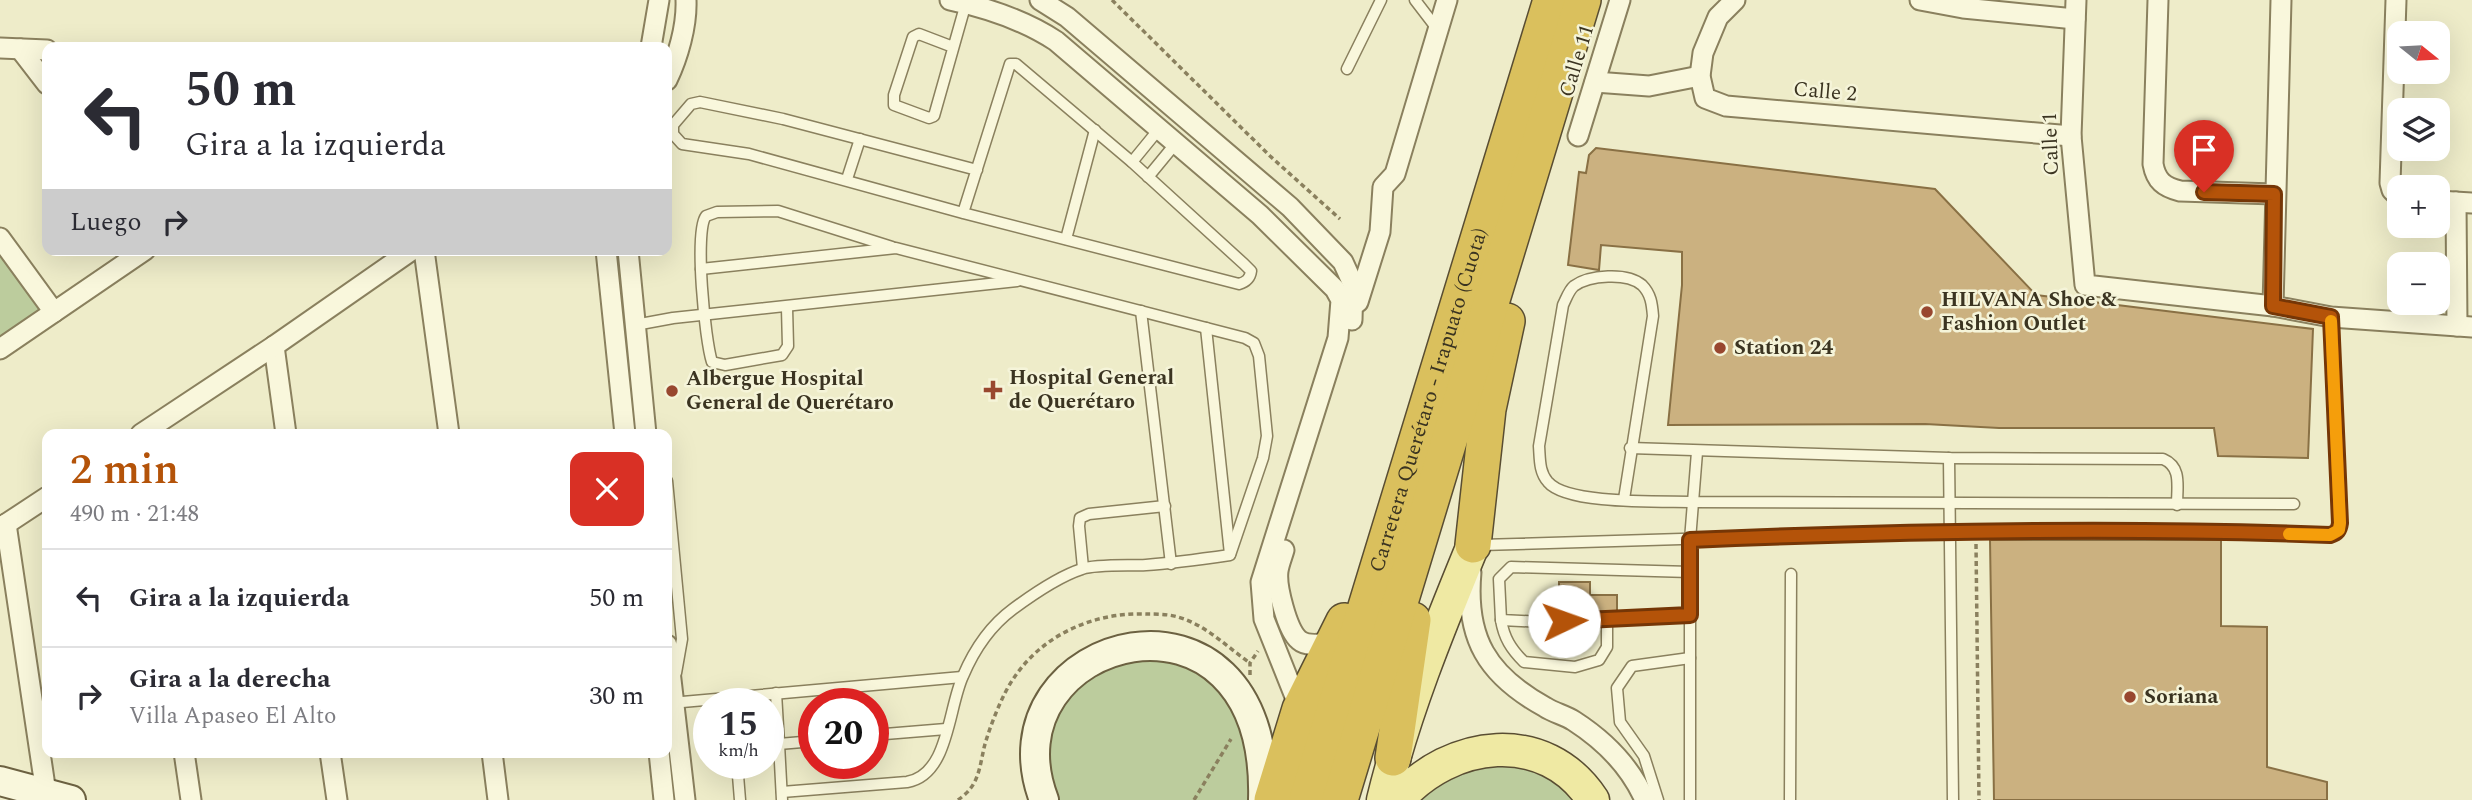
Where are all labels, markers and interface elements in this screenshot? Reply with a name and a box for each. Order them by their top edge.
street label: Calle 11 [1551,21,1603,101]
north arrow [2387,21,2450,84]
map controls [2387,21,2450,315]
text: 50 m [185,53,296,128]
icon: left [70,70,161,161]
street label: Calle 2 [1792,73,1858,111]
button: layers [2387,98,2450,161]
street label: Calle 1 [2034,112,2068,176]
pin [2174,120,2234,192]
text: Gira a la izquierda [185,121,446,170]
icon: arrive [2185,131,2223,169]
button: + [2387,175,2450,238]
text: Luego [70,202,142,242]
icon: right [156,203,194,241]
street label: Carretera Querétaro - Irapuato (Cuota) [1361,224,1497,576]
button: − [2387,252,2450,315]
place label: HILVANA Shoe & Fashion Outlet [1941,284,2117,340]
marker: HILVANA Shoe & Fashion Outlet [1919,304,1935,320]
place label: Station 24 [1734,332,1834,364]
marker: Station 24 [1712,340,1728,356]
place label: Hospital General de Querétaro [1009,362,1174,418]
place label: Albergue Hospital General de Querétaro [686,363,894,419]
marker: Hospital General de Querétaro [983,380,1003,400]
marker: Albergue Hospital General de Querétaro [664,383,680,399]
text: 2 min [70,439,179,502]
button: close [570,452,644,526]
text: 490 m · 21:48 [70,497,199,532]
text: Gira a la izquierda [129,578,350,618]
text: 50 m [589,578,644,618]
icon: left [70,579,108,617]
position arrow [1527,584,1601,658]
text: Gira a la derecha [129,659,331,699]
text: 30 m [589,676,644,716]
icon: right [70,677,108,715]
place label: Soriana [2144,681,2218,713]
speed limit sign: 20 [798,688,889,779]
marker: Soriana [2122,689,2138,705]
text: 15 [719,698,758,751]
text: Villa Apaseo El Alto [129,699,336,734]
text: km/h [718,737,759,764]

